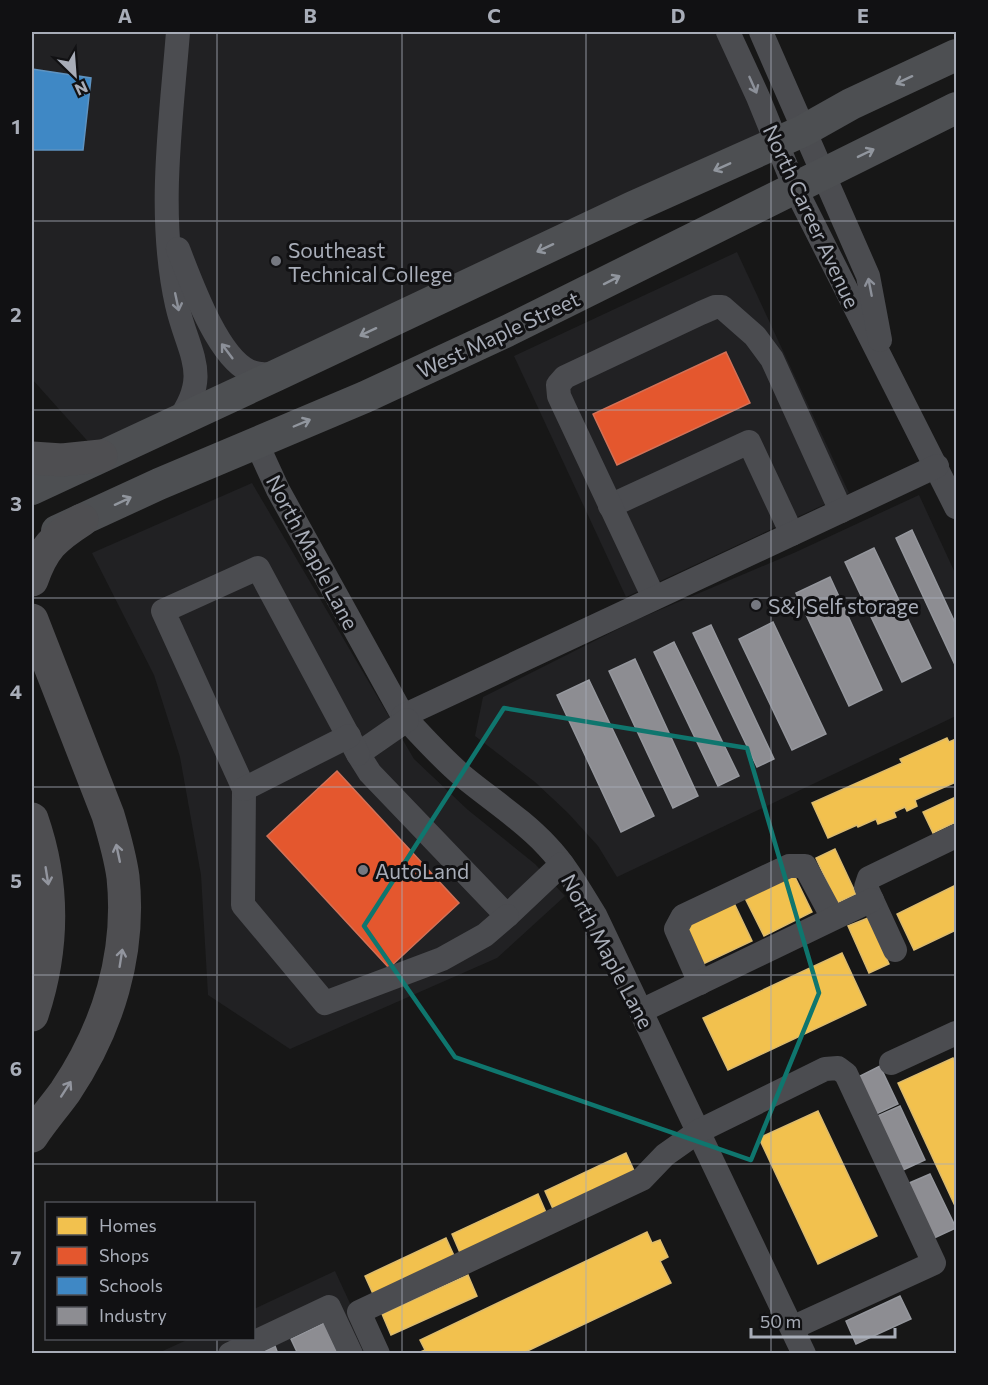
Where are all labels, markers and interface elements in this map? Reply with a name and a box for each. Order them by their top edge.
text: A [118,3,132,27]
text: B [303,3,317,27]
text: C [487,3,501,27]
text: D [671,3,685,27]
text: E [857,3,869,27]
north arrow [45,45,105,105]
one-way arrow [895,74,913,86]
one-way arrow [748,75,759,93]
text: N [72,78,91,100]
text: 1 [11,114,21,138]
street label: North Career Avenue [759,120,865,312]
one-way arrow [856,146,874,158]
one-way arrow [713,162,731,173]
place label: Southeast Technical College [288,237,452,286]
one-way arrow [536,243,554,255]
marker: Southeast Technical College [269,254,283,268]
one-way arrow [603,273,621,285]
one-way arrow [864,278,875,298]
street label: West Maple Street [413,285,583,383]
one-way arrow [172,292,183,312]
text: 2 [10,302,22,326]
one-way arrow [360,326,378,338]
one-way arrow [221,343,233,359]
one-way arrow [292,417,310,428]
street label: North Maple Lane [262,471,364,633]
text: 3 [10,491,22,515]
one-way arrow [113,495,131,507]
place label: S&J Self storage [768,593,919,618]
marker: S&J Self storage [749,598,763,612]
text: 4 [10,679,22,703]
one-way arrow [112,843,123,863]
place label: AutoLand [375,858,469,883]
marker: AutoLand [356,863,370,877]
one-way arrow [41,865,52,885]
text: 5 [10,868,22,892]
street label: North Maple Lane [557,870,659,1032]
one-way arrow [115,948,126,968]
text: 6 [10,1056,22,1080]
one-way arrow [61,1081,73,1098]
legend [45,1202,255,1340]
text: Homes [99,1214,157,1236]
text: Shops [99,1244,149,1266]
text: 7 [11,1245,22,1269]
text: Schools [99,1274,163,1296]
scale bar [751,1301,895,1339]
text: Industry [99,1304,167,1326]
text: 50 m [760,1310,801,1332]

